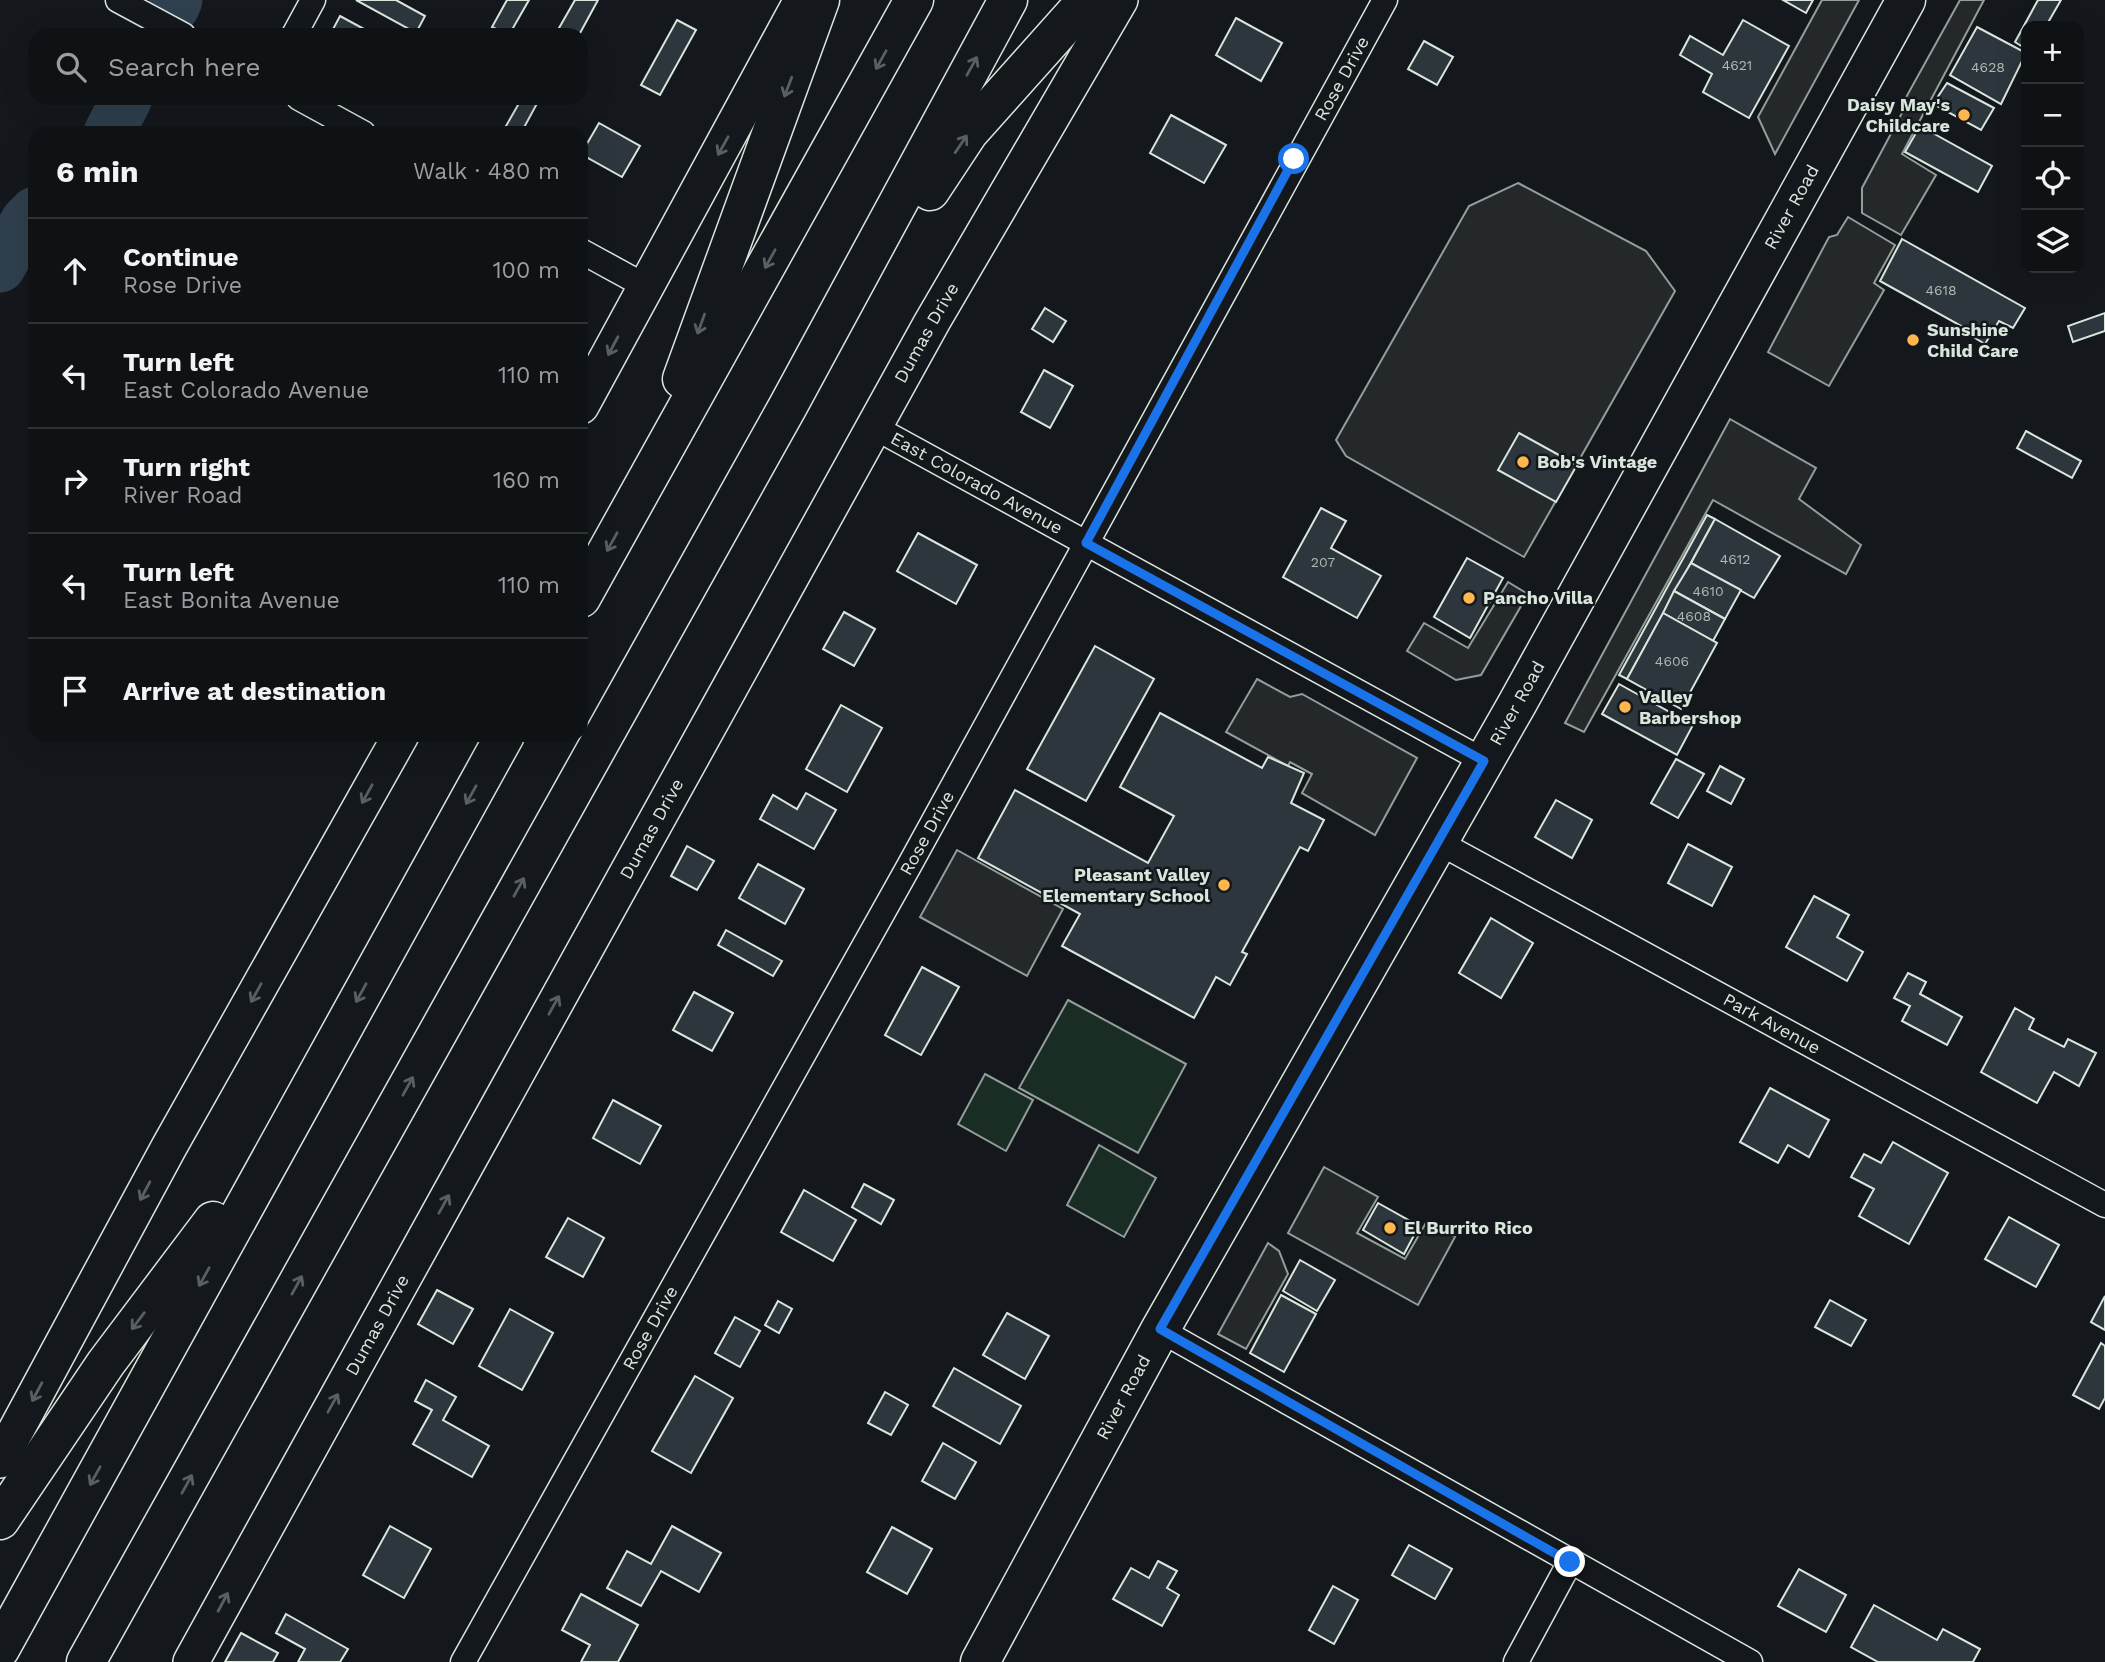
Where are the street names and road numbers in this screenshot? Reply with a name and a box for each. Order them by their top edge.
street label: Rose Drive [1310,32,1373,124]
street label: River Road [1759,161,1823,253]
street label: Dumas Drive [889,279,963,387]
street label: East Colorado Avenue [887,427,1067,538]
street label: River Road [1485,657,1549,749]
street label: Dumas Drive [615,775,688,883]
street label: Rose Drive [895,787,958,879]
street label: Park Avenue [1720,988,1824,1058]
street label: Dumas Drive [341,1271,413,1379]
street label: Rose Drive [618,1282,682,1373]
street label: River Road [1092,1351,1155,1443]

